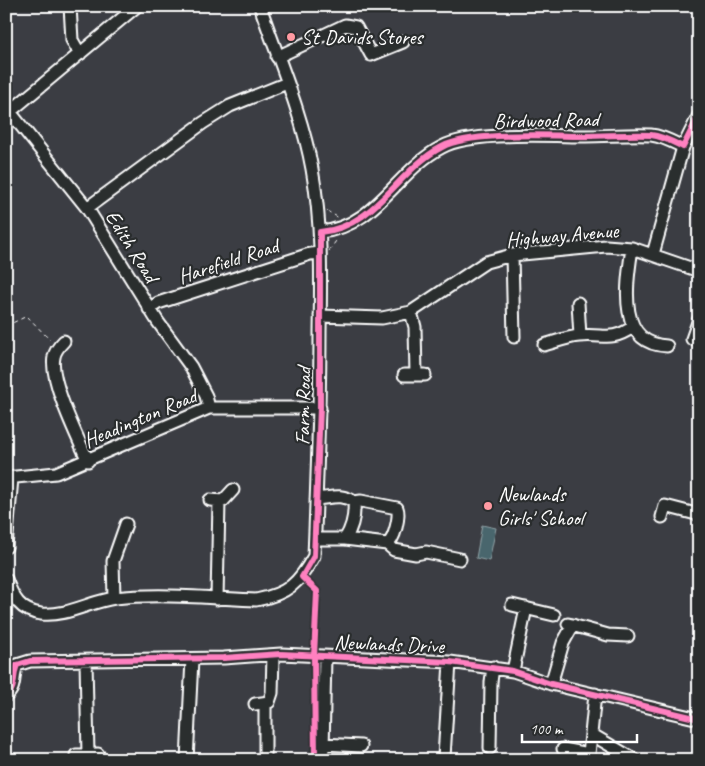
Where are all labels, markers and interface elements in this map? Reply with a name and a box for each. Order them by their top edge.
place label: St Davids Stores [301,24,424,50]
marker: St Davids Stores [285,31,297,43]
street label: Birdwood Road [493,106,602,134]
street label: Edith Road [100,205,166,290]
street label: Highway Avenue [505,217,620,253]
street label: Harefield Road [175,231,285,289]
street label: Farm Road [289,364,317,445]
street label: Headington Road [80,381,203,453]
place label: Newlands Girls' School [498,481,587,531]
marker: Newlands Girls' School [482,500,494,512]
street label: Newlands Drive [334,629,446,659]
scale bar [522,711,638,743]
text: 100 m [530,720,564,739]

